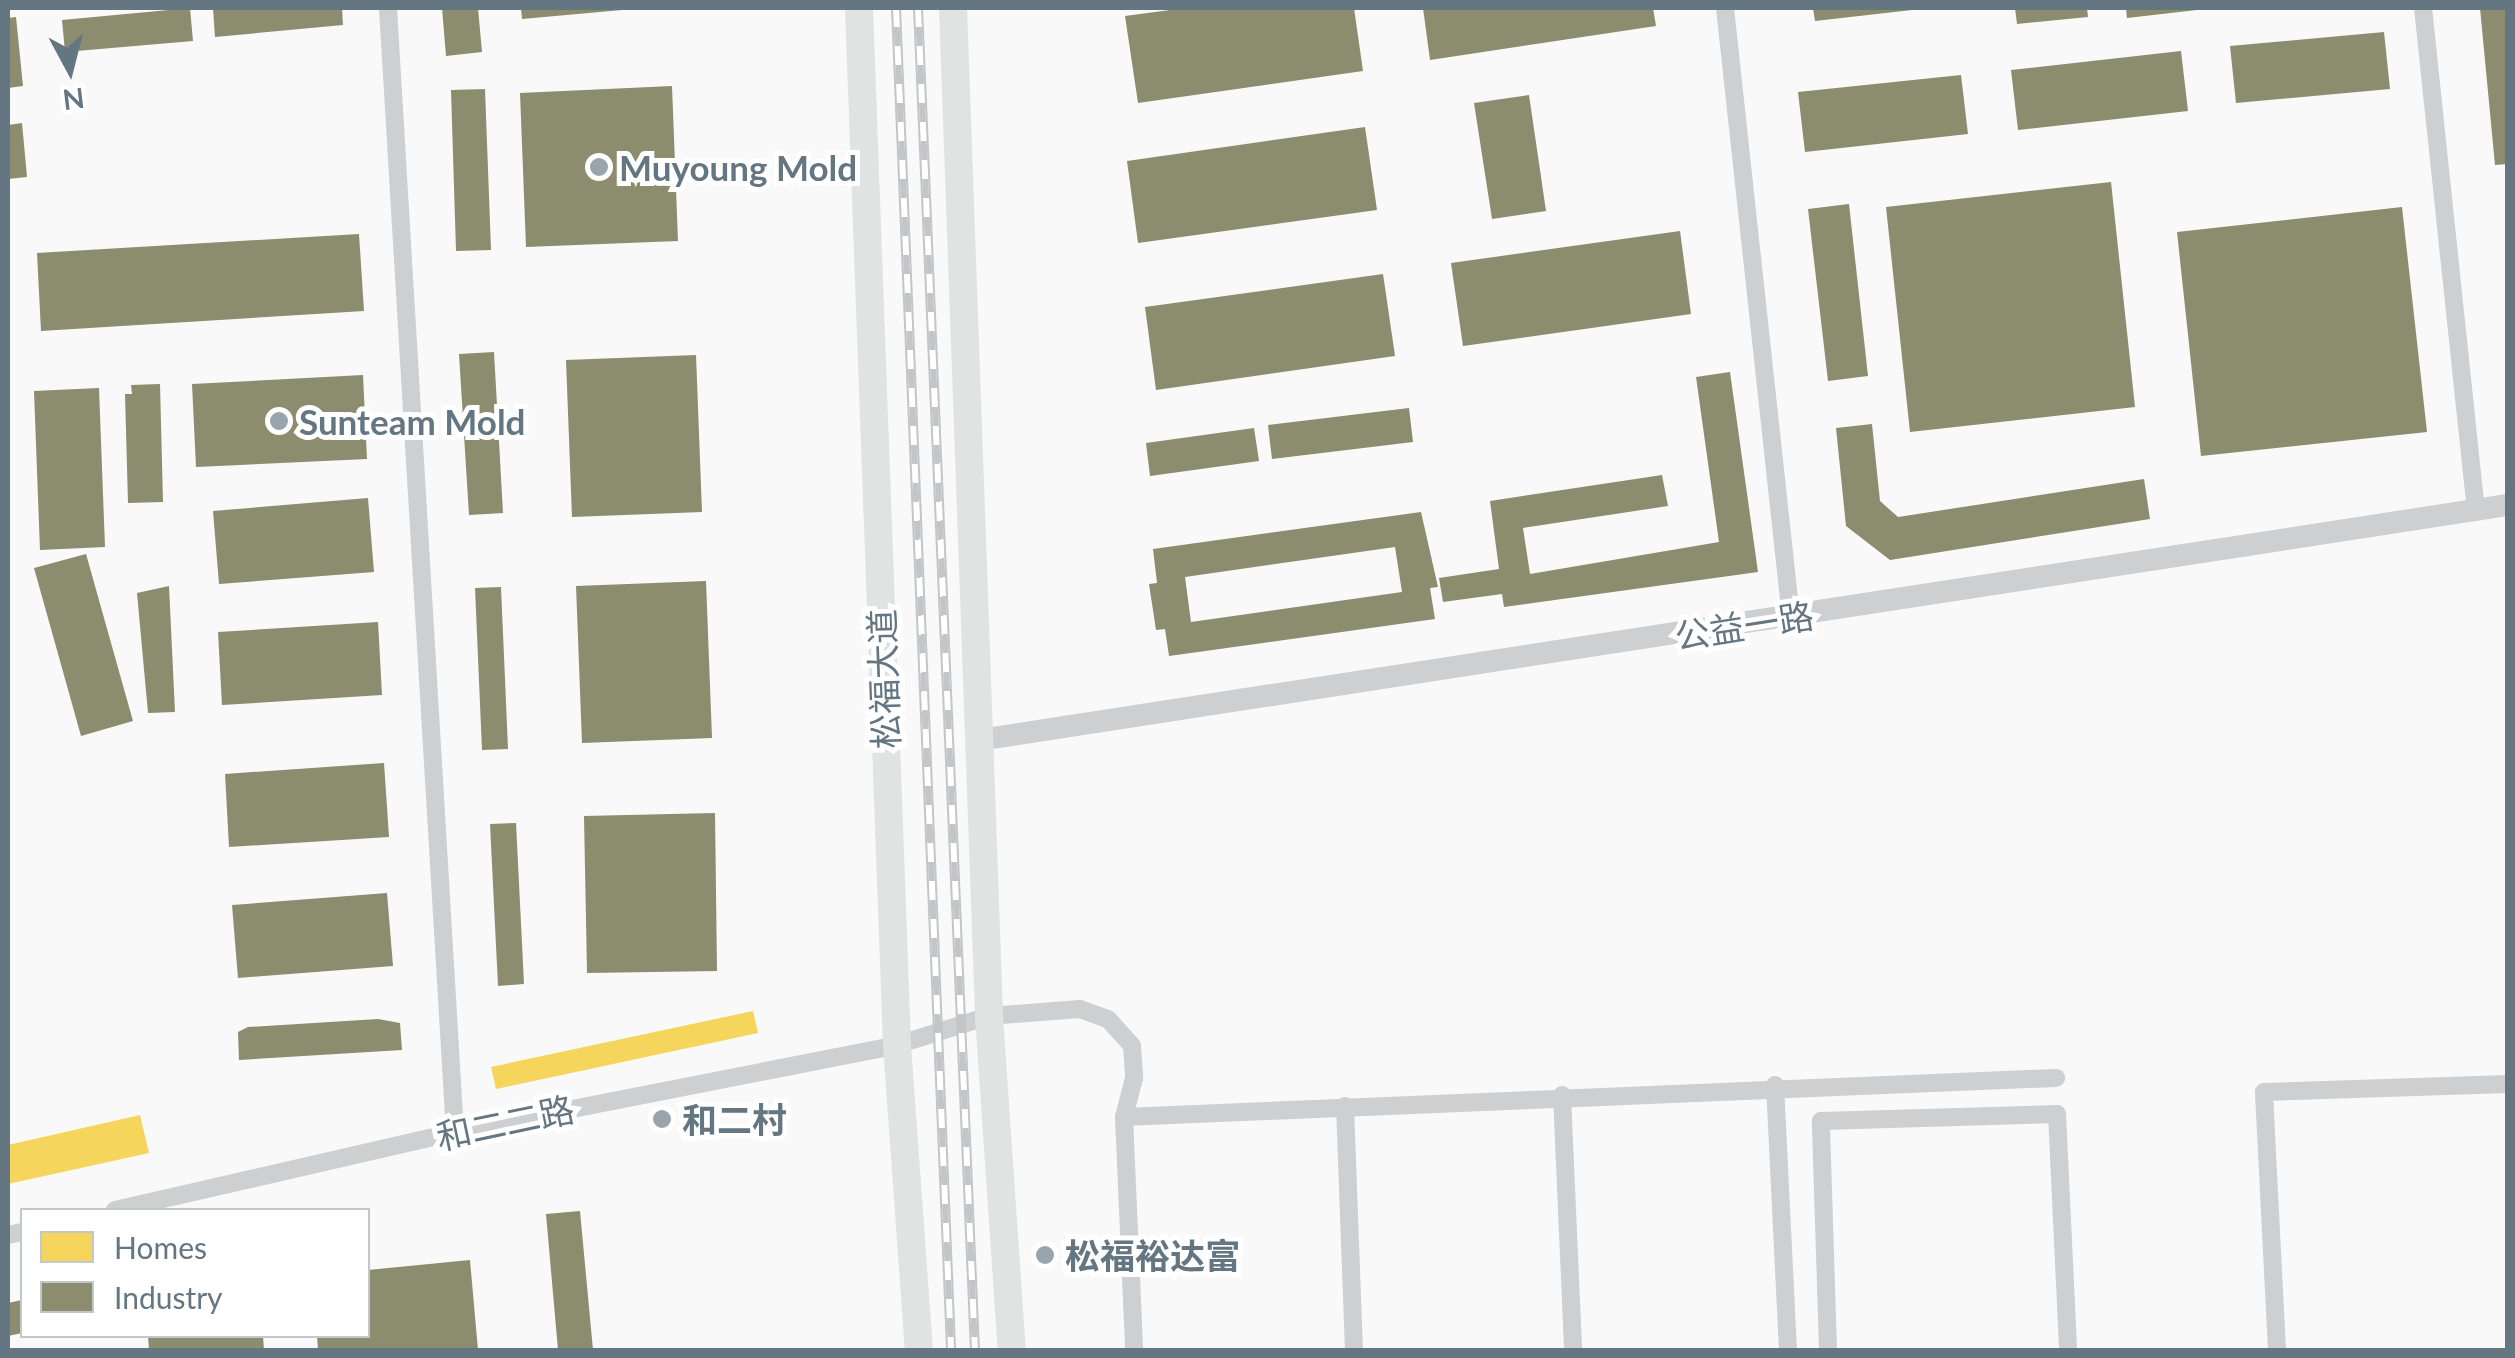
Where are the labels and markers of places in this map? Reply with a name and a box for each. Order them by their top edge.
place label: Muyoung Mold [619,146,857,188]
marker: Muyoung Mold [588,156,610,178]
place label: Sunteam Mold [299,400,525,442]
marker: Sunteam Mold [268,410,290,432]
place label: 和二村 [682,1098,787,1140]
marker: 和二村 [651,1108,673,1130]
place label: 松福裕达富 [1065,1234,1240,1276]
marker: 松福裕达富 [1034,1244,1056,1266]

